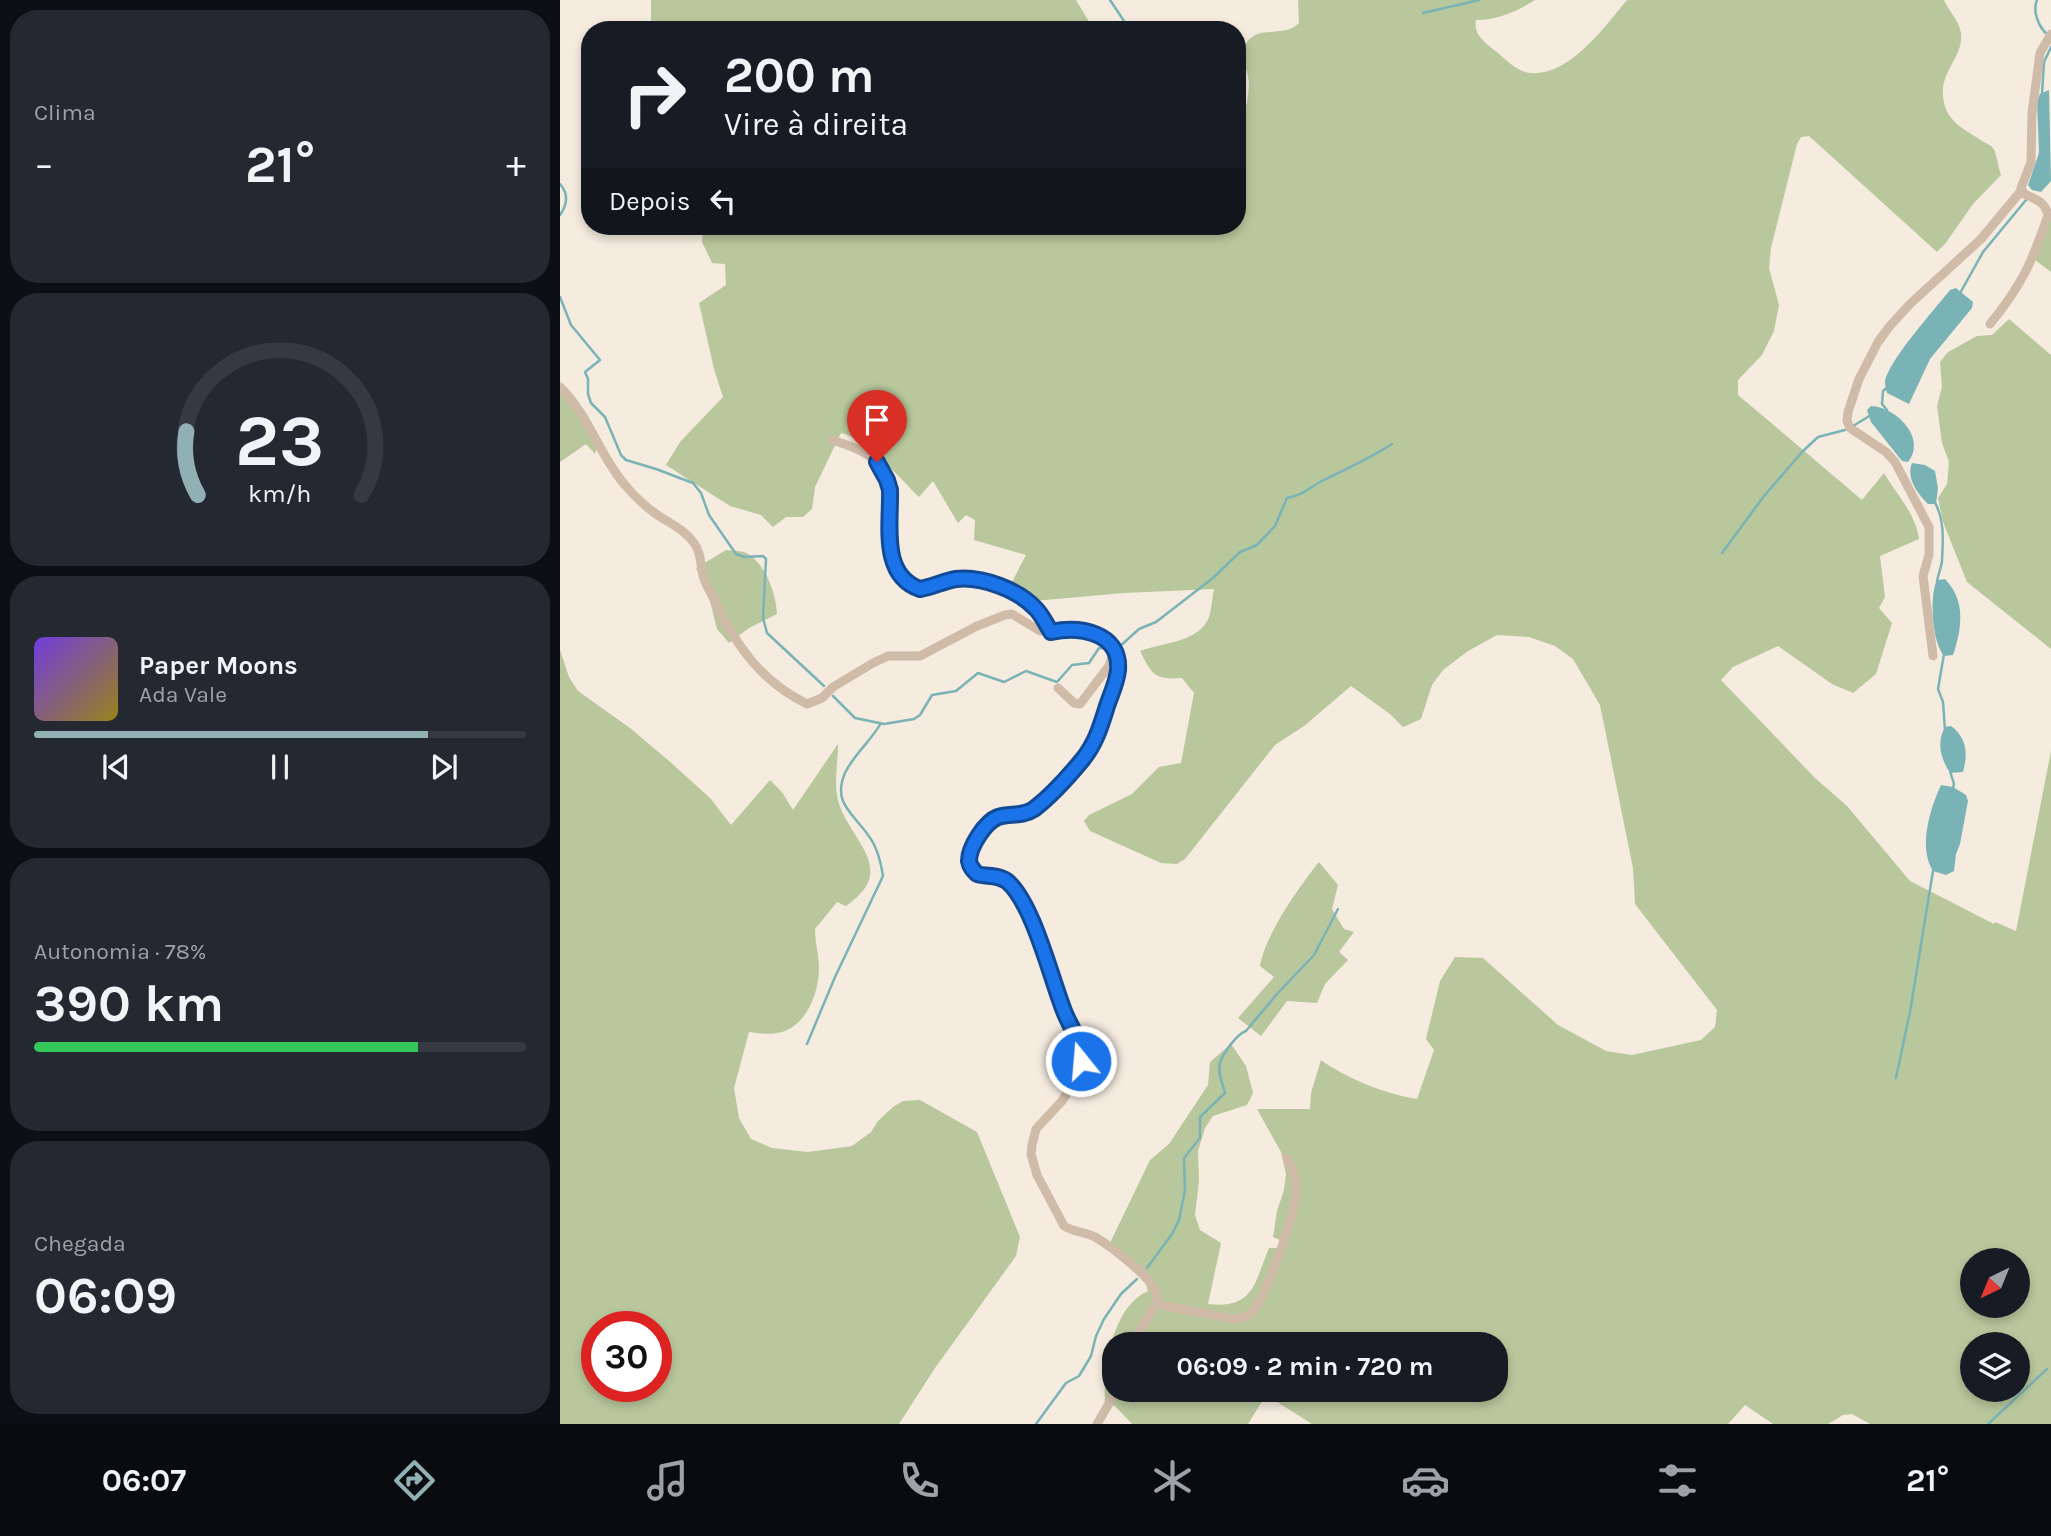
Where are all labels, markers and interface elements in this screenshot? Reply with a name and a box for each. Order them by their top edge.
text: 200 m [724,47,875,104]
icon: right [609,49,700,140]
text: Clima [34,99,96,126]
text: Vire à direita [724,106,908,143]
text: 21° [245,134,315,195]
text: − [34,142,54,187]
text: + [506,142,526,187]
icon: left [704,182,742,220]
text: Depois [609,186,690,217]
pin [847,390,907,462]
text: 23 [235,399,325,484]
icon: arrive [858,401,896,439]
text: km/h [248,479,312,508]
text: Paper Moons [139,650,298,681]
text: Ada Vale [139,681,227,708]
icon: previous [97,748,135,786]
icon: pause [261,748,299,786]
icon: next [425,748,463,786]
text: Autonomia · 78% [34,938,207,965]
text: 390 km [34,973,224,1034]
position arrow [1044,1024,1118,1098]
text: Chegada [34,1230,126,1257]
north arrow [1960,1248,2030,1318]
map controls [1960,1248,2030,1402]
text: 06:09 [34,1265,177,1326]
speed limit sign: 30 [581,1311,672,1402]
button: layers [1960,1332,2030,1402]
text: 06:09 · 2 min · 720 m [1176,1351,1434,1382]
icon: directions [390,1456,439,1505]
icon: music [643,1456,692,1505]
icon: phone [895,1456,944,1505]
icon: climate [1148,1456,1197,1505]
icon: car [1401,1456,1450,1505]
icon: filters [1653,1456,1702,1505]
text: 06:07 [102,1462,186,1499]
text: 21° [1906,1462,1949,1499]

